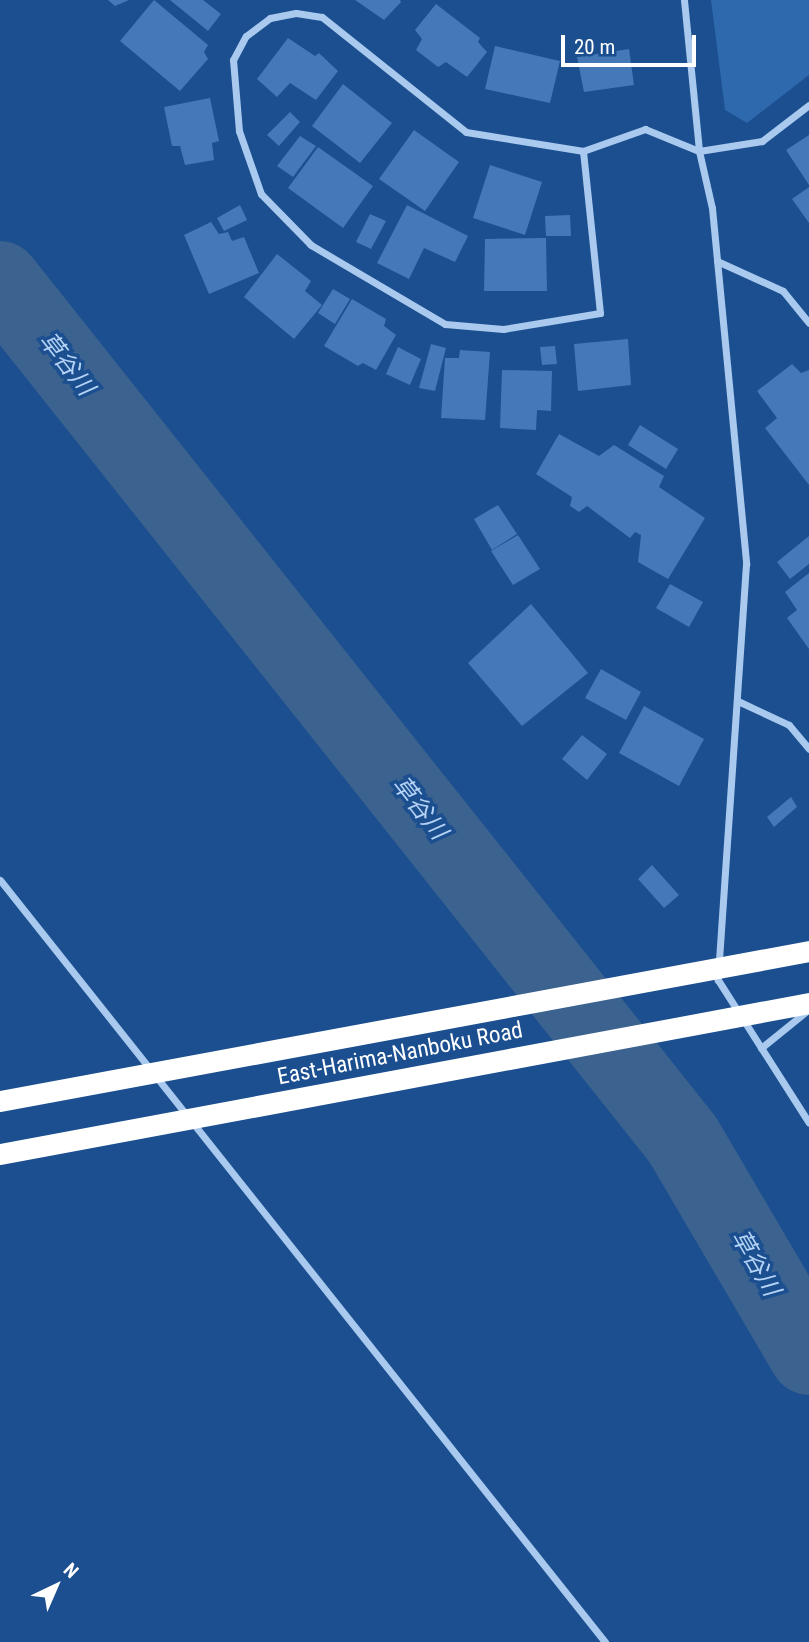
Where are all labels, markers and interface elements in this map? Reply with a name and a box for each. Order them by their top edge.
scale bar [564,21,699,65]
text: 20 m [574,35,615,59]
water label: 草谷川 [32,327,100,401]
water label: 草谷川 [385,771,453,845]
street label: East-Harima-Nanboku Road [275,1017,525,1091]
water label: 草谷川 [725,1225,785,1301]
north arrow [21,1551,91,1621]
text: N [59,1558,83,1583]

